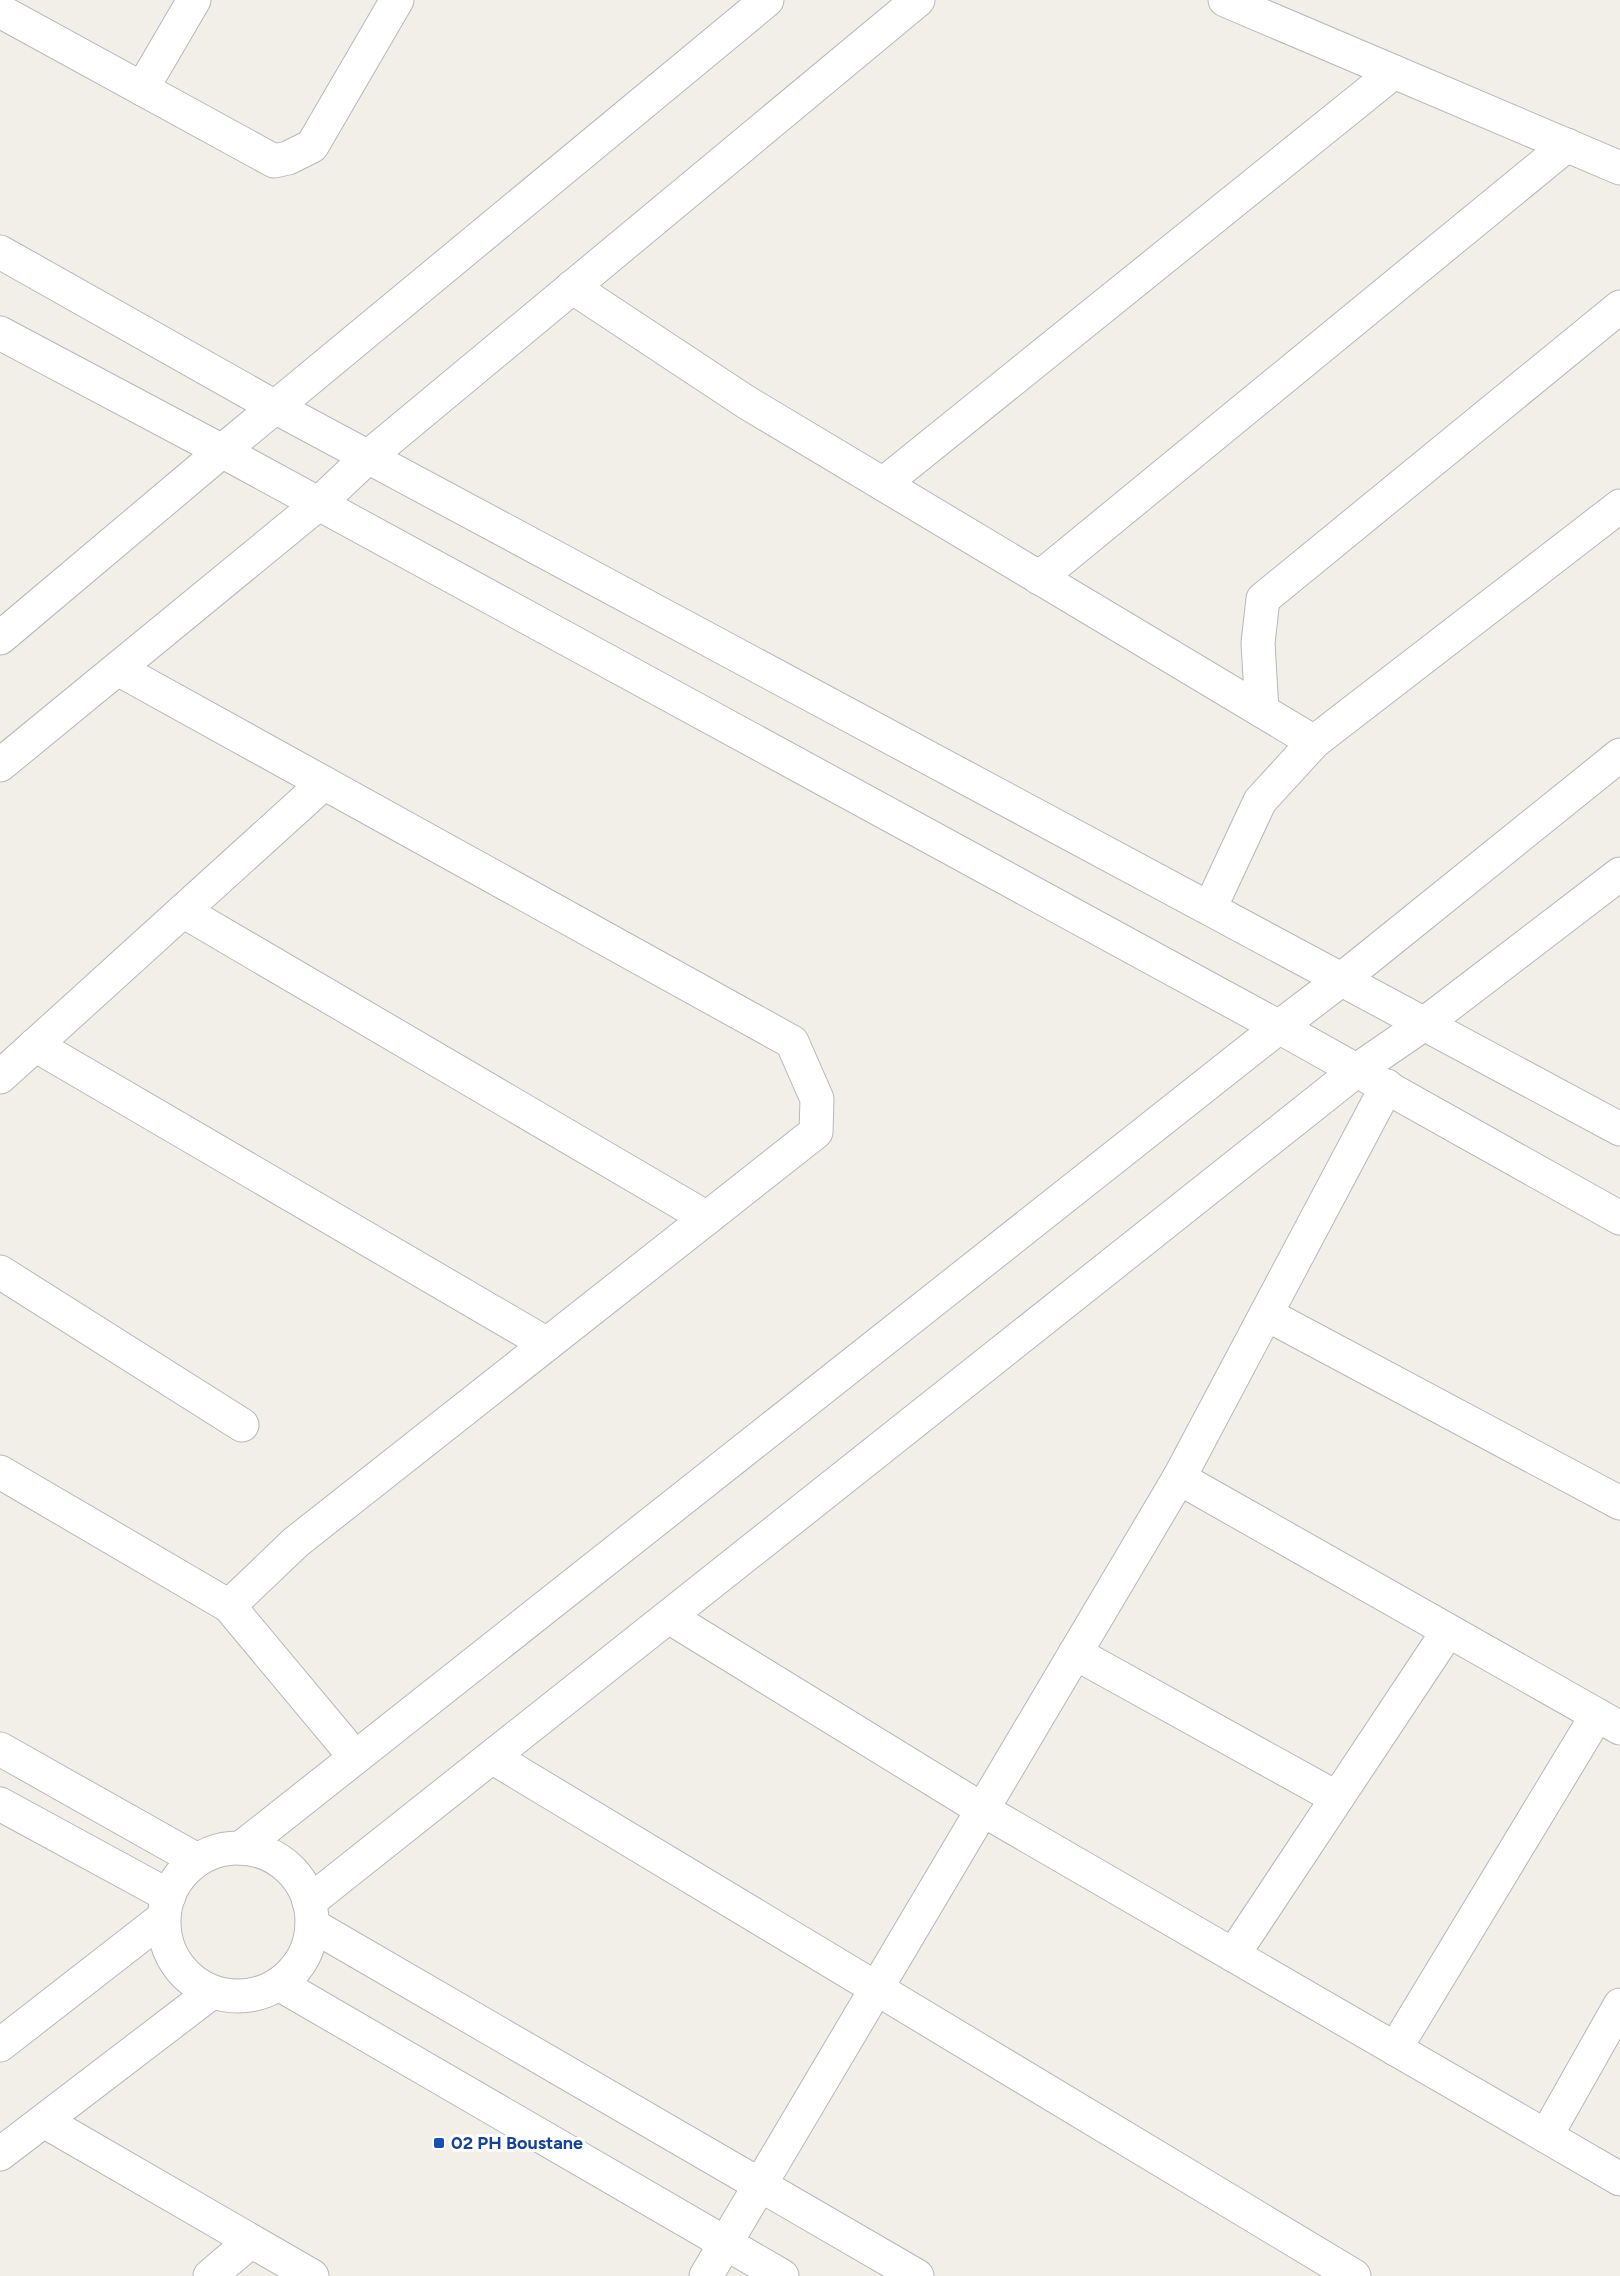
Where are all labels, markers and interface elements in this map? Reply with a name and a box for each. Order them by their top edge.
place label: 02 PH Boustane [451,2132,583,2154]
marker: 02 PH Boustane [432,2136,446,2150]

